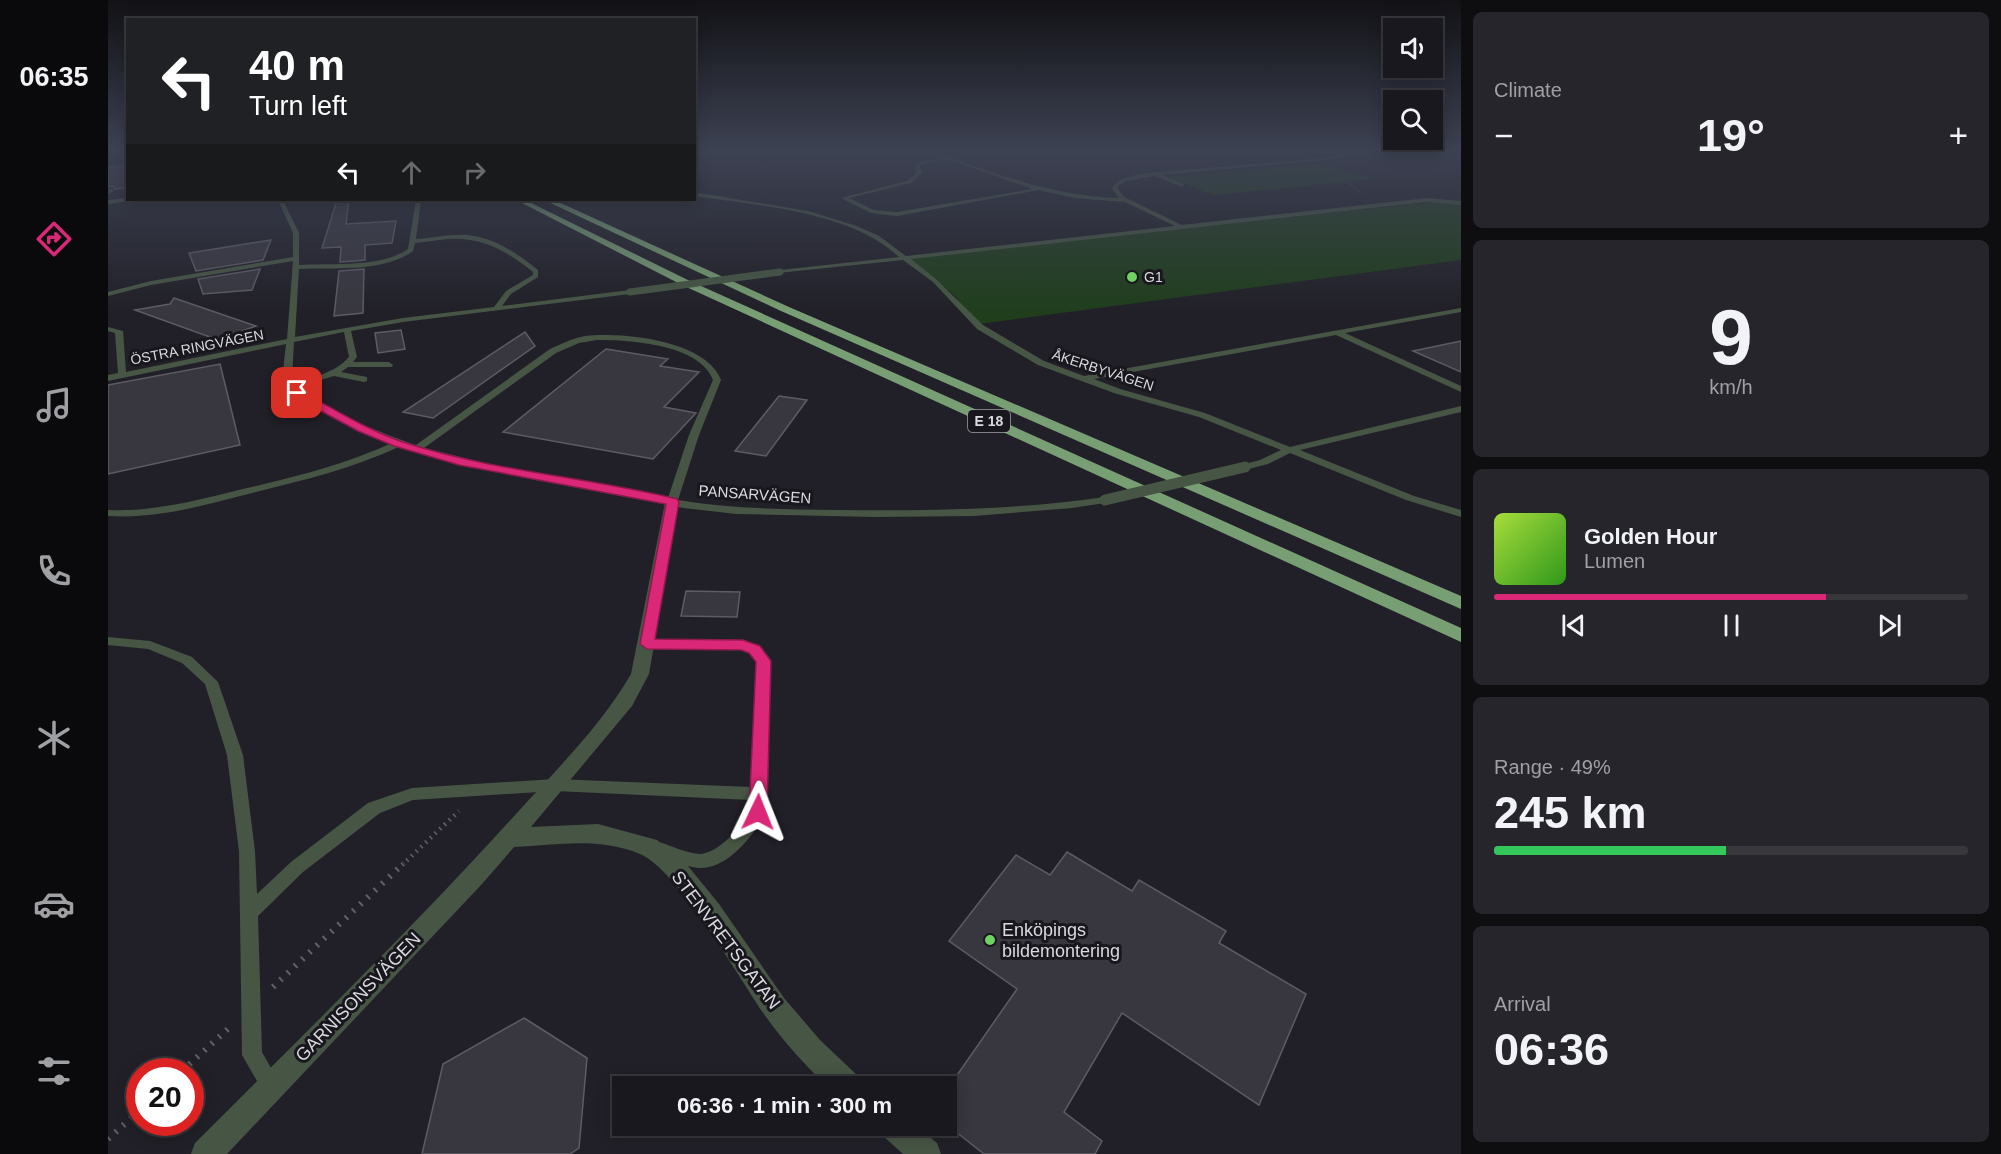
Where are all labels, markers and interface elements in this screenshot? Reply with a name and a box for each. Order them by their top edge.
map controls [1383,18,1443,150]
button: sound [1383,18,1443,78]
icon: left [150,42,228,120]
text: 40 m [249,42,345,89]
text: 06:35 [19,62,89,92]
text: Climate [1494,79,1562,101]
button: search [1383,90,1443,150]
text: Turn left [249,91,347,121]
text: 19° [1697,110,1765,161]
text: − [1494,117,1513,154]
text: + [1949,117,1968,154]
icon: left [332,156,365,189]
icon: ahead [395,156,428,189]
icon: right [458,156,491,189]
icon: directions [33,218,75,260]
place label: G1 [1144,269,1163,285]
marker: G1 [1125,270,1139,284]
text: 9 [1709,293,1753,381]
street label: ÖSTRA RINGVÄGEN [129,325,265,368]
street label: ÅKERBYVÄGEN [1050,346,1156,394]
pin [271,367,322,418]
icon: arrive [280,376,313,409]
text: km/h [1709,376,1753,398]
icon: music [33,384,75,426]
road number: E 18 [968,410,1010,432]
street label: PANSARVÄGEN [698,482,812,506]
text: Golden Hour [1584,524,1717,549]
icon: phone [33,550,75,592]
text: Lumen [1584,550,1645,572]
icon: previous [1557,609,1590,642]
icon: pause [1715,609,1748,642]
icon: next [1873,609,1906,642]
icon: climate [33,717,75,759]
text: Range · 49% [1494,756,1611,778]
position arrow [726,780,790,844]
text: 245 km [1494,787,1647,838]
street label: STENVRETSGATAN [668,867,784,1013]
icon: car [33,883,75,925]
place label: Enköpings bildemontering [1002,920,1120,961]
street label: GARNISONSVÄGEN [291,929,425,1065]
marker: Enköpings bildemontering [983,933,997,947]
text: Arrival [1494,993,1551,1015]
text: 06:36 [1494,1024,1609,1075]
icon: filters [33,1050,75,1092]
speed limit sign: 20 [126,1058,204,1136]
text: 06:36 · 1 min · 300 m [677,1093,892,1118]

